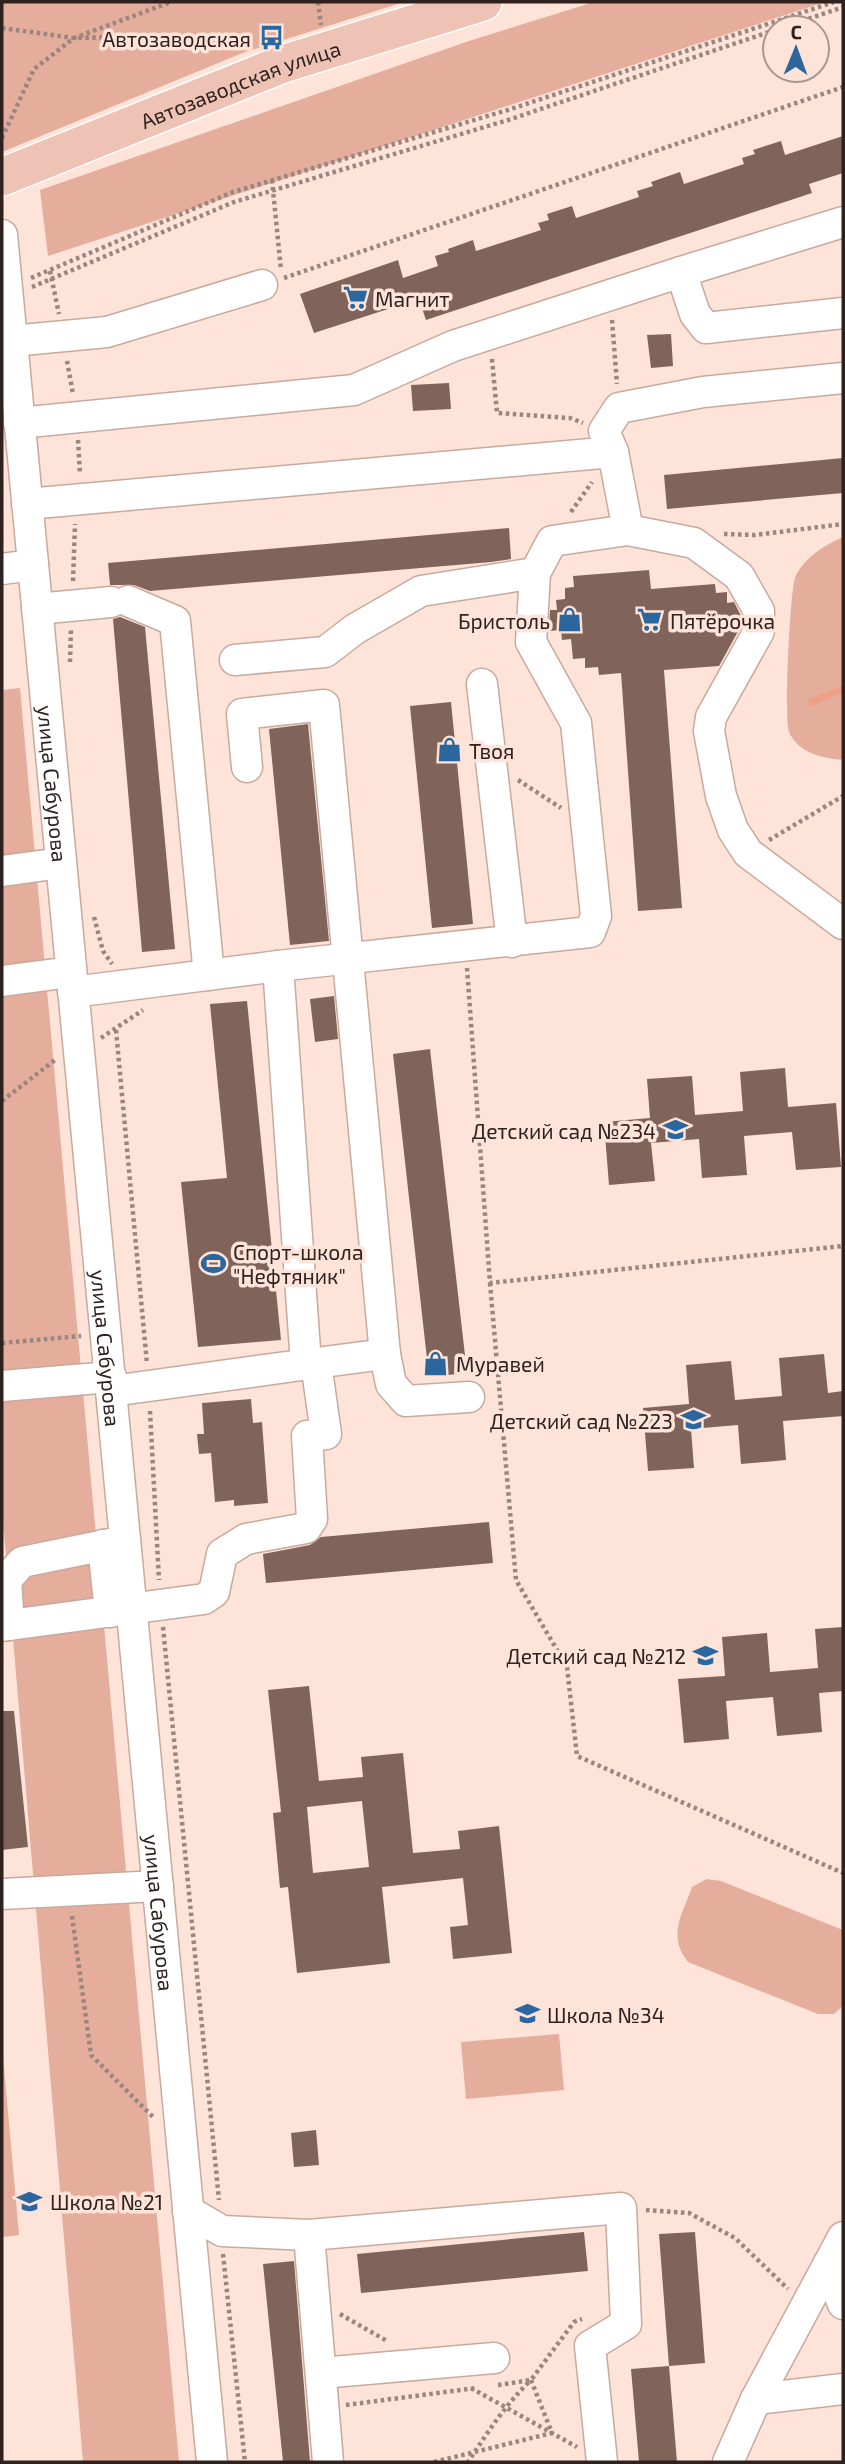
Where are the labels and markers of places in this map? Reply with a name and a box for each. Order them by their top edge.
bus stop icon: Автозаводская [257,24,285,52]
place label: Автозаводская [102,26,251,51]
supermarket icon: Магнит [341,284,369,312]
place label: Магнит [375,286,450,311]
shop icon: Бристоль [556,606,584,634]
supermarket icon: Пятёрочка [636,606,664,634]
place label: Бристоль [458,608,550,633]
place label: Пятёрочка [670,608,775,633]
shop icon: Твоя [435,736,463,764]
place label: Твоя [469,738,514,763]
school or university icon: Детский сад №234 [662,1116,690,1144]
place label: Детский сад №234 [472,1118,656,1143]
place label: Спорт-школа "Нефтяник" [233,1239,364,1288]
sports icon: Спорт-школа "Нефтяник" [199,1249,227,1277]
shop icon: Муравей [422,1349,450,1377]
place label: Муравей [456,1351,545,1377]
school or university icon: Детский сад №223 [679,1406,707,1434]
place label: Детский сад №223 [490,1408,673,1433]
school or university icon: Детский сад №212 [692,1641,720,1669]
place label: Детский сад №212 [506,1643,686,1668]
school or university icon: Школа №34 [513,2000,541,2028]
place label: Школа №34 [547,2002,665,2027]
school or university icon: Школа №21 [16,2187,44,2215]
place label: Школа №21 [50,2189,163,2214]

